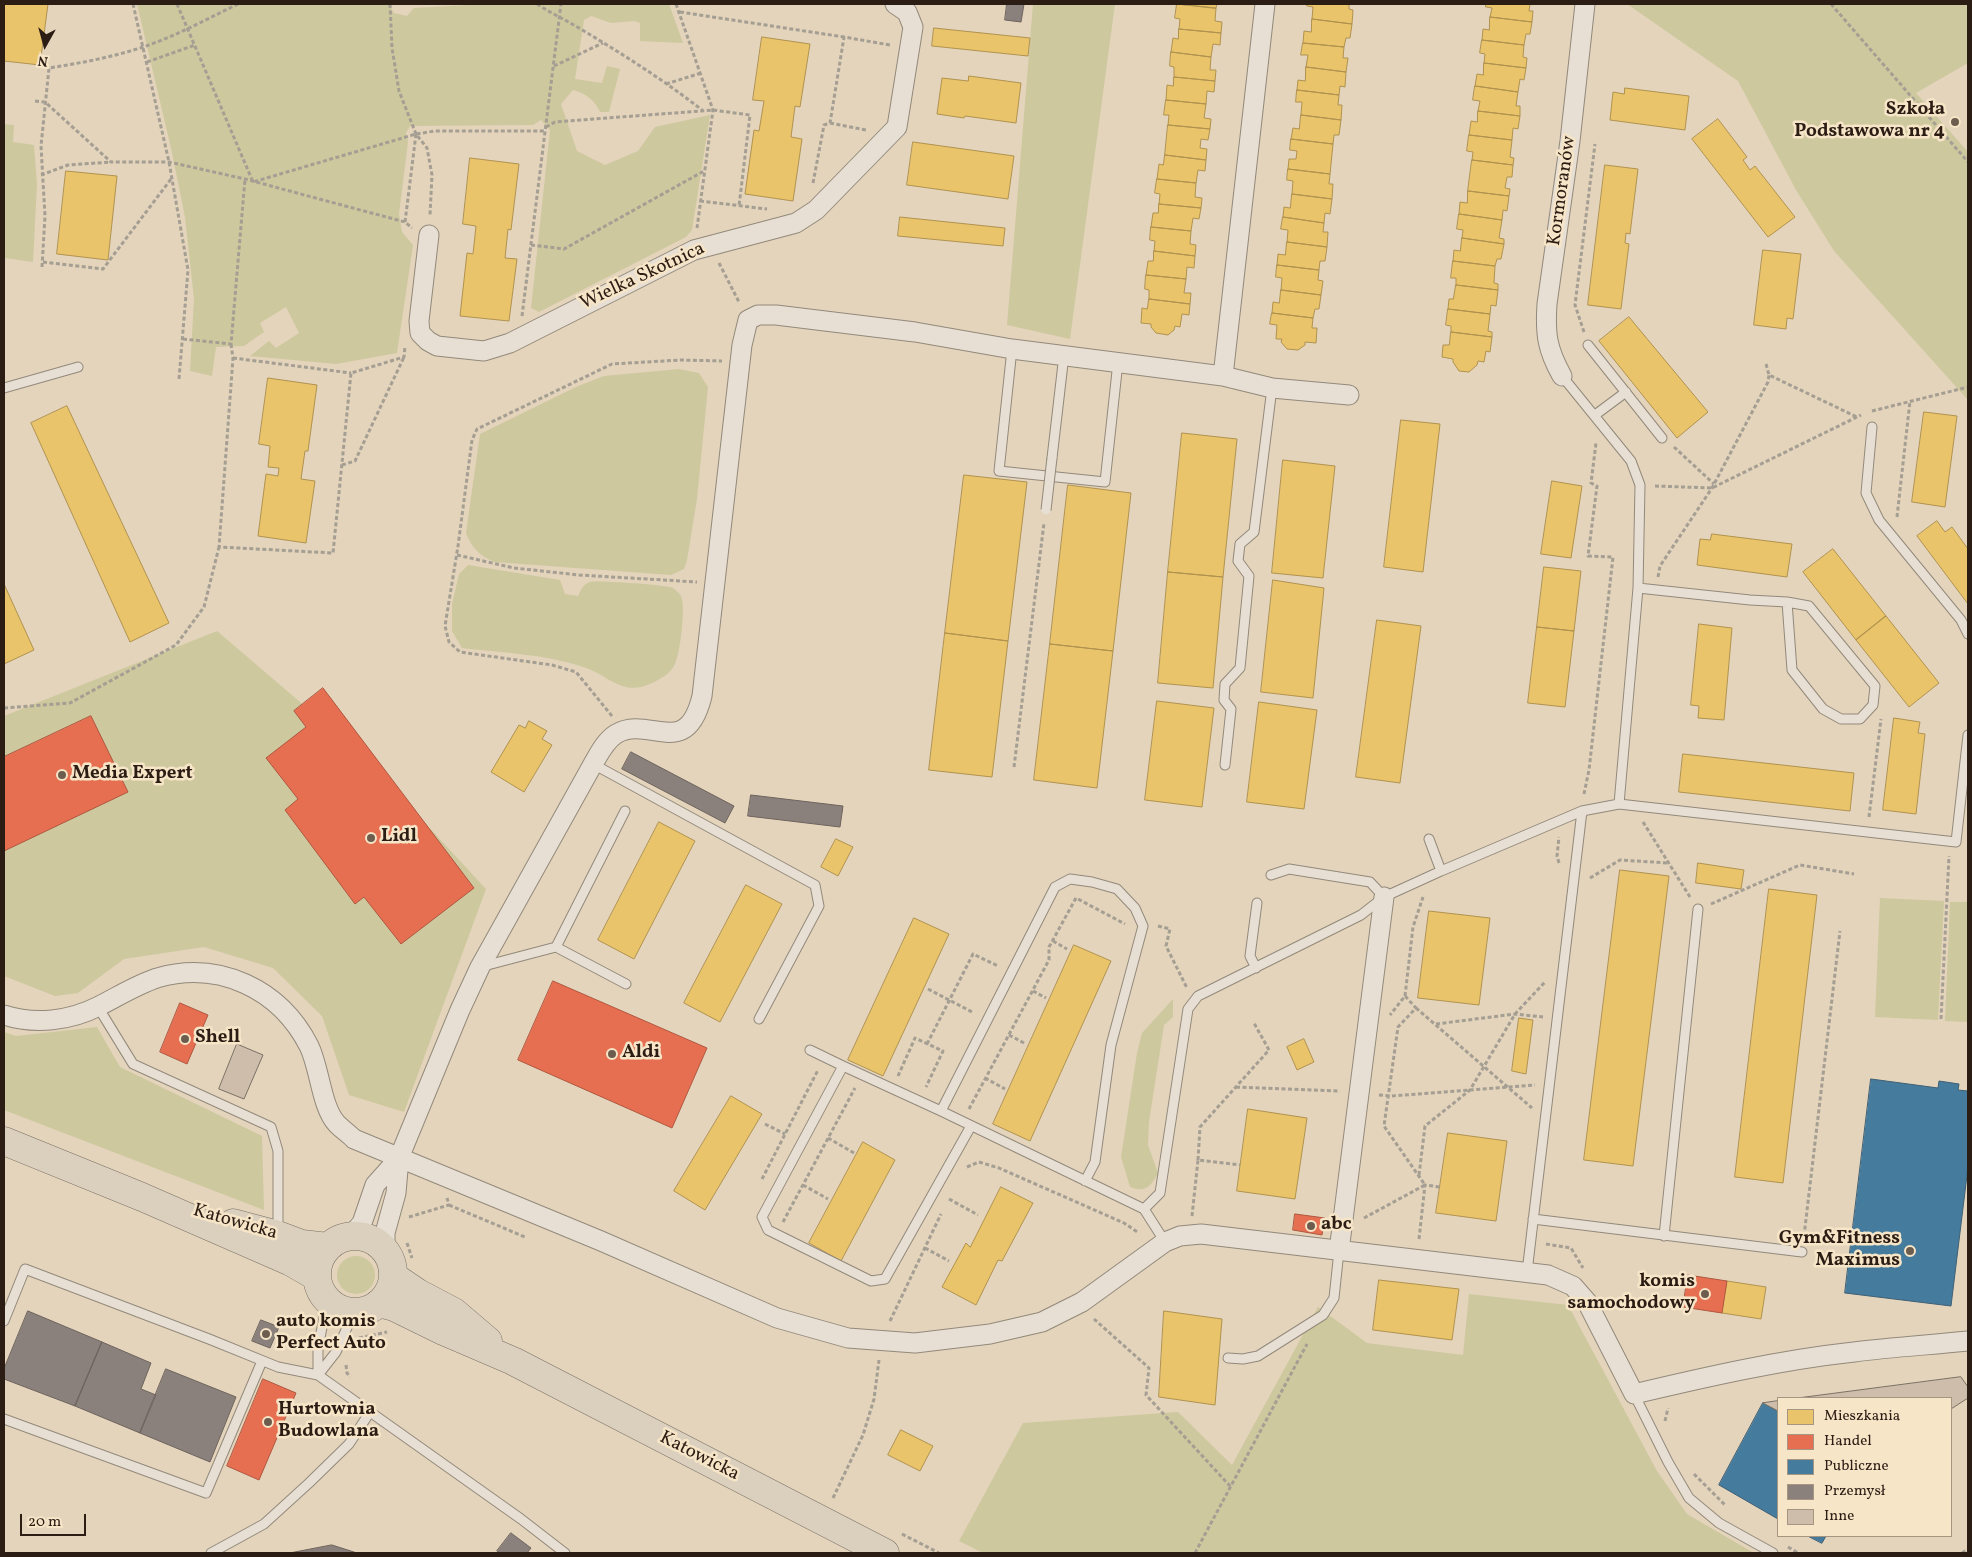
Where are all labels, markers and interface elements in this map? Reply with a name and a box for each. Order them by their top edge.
north arrow [20,20,70,70]
text: N [37,50,49,70]
place label: Szkoła Podstawowa nr 4 [1794,100,1945,144]
marker: Szkoła Podstawowa nr 4 [1949,116,1961,128]
street label: Kormoranów [1544,135,1582,247]
street label: Wielka Skotnica [577,238,709,316]
place label: Media Expert [72,764,193,786]
marker: Media Expert [56,769,68,781]
place label: Lidl [381,827,417,849]
marker: Lidl [365,832,377,844]
place label: Shell [195,1028,240,1050]
marker: Shell [179,1033,191,1045]
place label: Aldi [622,1043,660,1065]
marker: Aldi [606,1048,618,1060]
street label: Katowicka [190,1200,280,1246]
place label: abc [1321,1215,1352,1237]
marker: abc [1305,1220,1317,1232]
place label: Gym&Fitness Maximus [1779,1229,1900,1273]
marker: Gym&Fitness Maximus [1904,1245,1916,1257]
place label: komis samochodowy [1568,1272,1695,1316]
marker: komis samochodowy [1699,1288,1711,1300]
place label: auto komis Perfect Auto [276,1312,386,1356]
marker: auto komis Perfect Auto [260,1328,272,1340]
legend [1777,1397,1952,1537]
place label: Hurtownia Budowlana [278,1400,379,1444]
text: Mieszkania [1824,1406,1900,1427]
marker: Hurtownia Budowlana [262,1416,274,1428]
street label: Katowicka [655,1427,743,1487]
text: Handel [1824,1431,1872,1452]
text: Publiczne [1824,1456,1889,1477]
text: Przemysł [1824,1481,1885,1502]
scale bar [22,1504,89,1536]
text: Inne [1824,1506,1854,1527]
text: 20 m [28,1512,61,1533]

